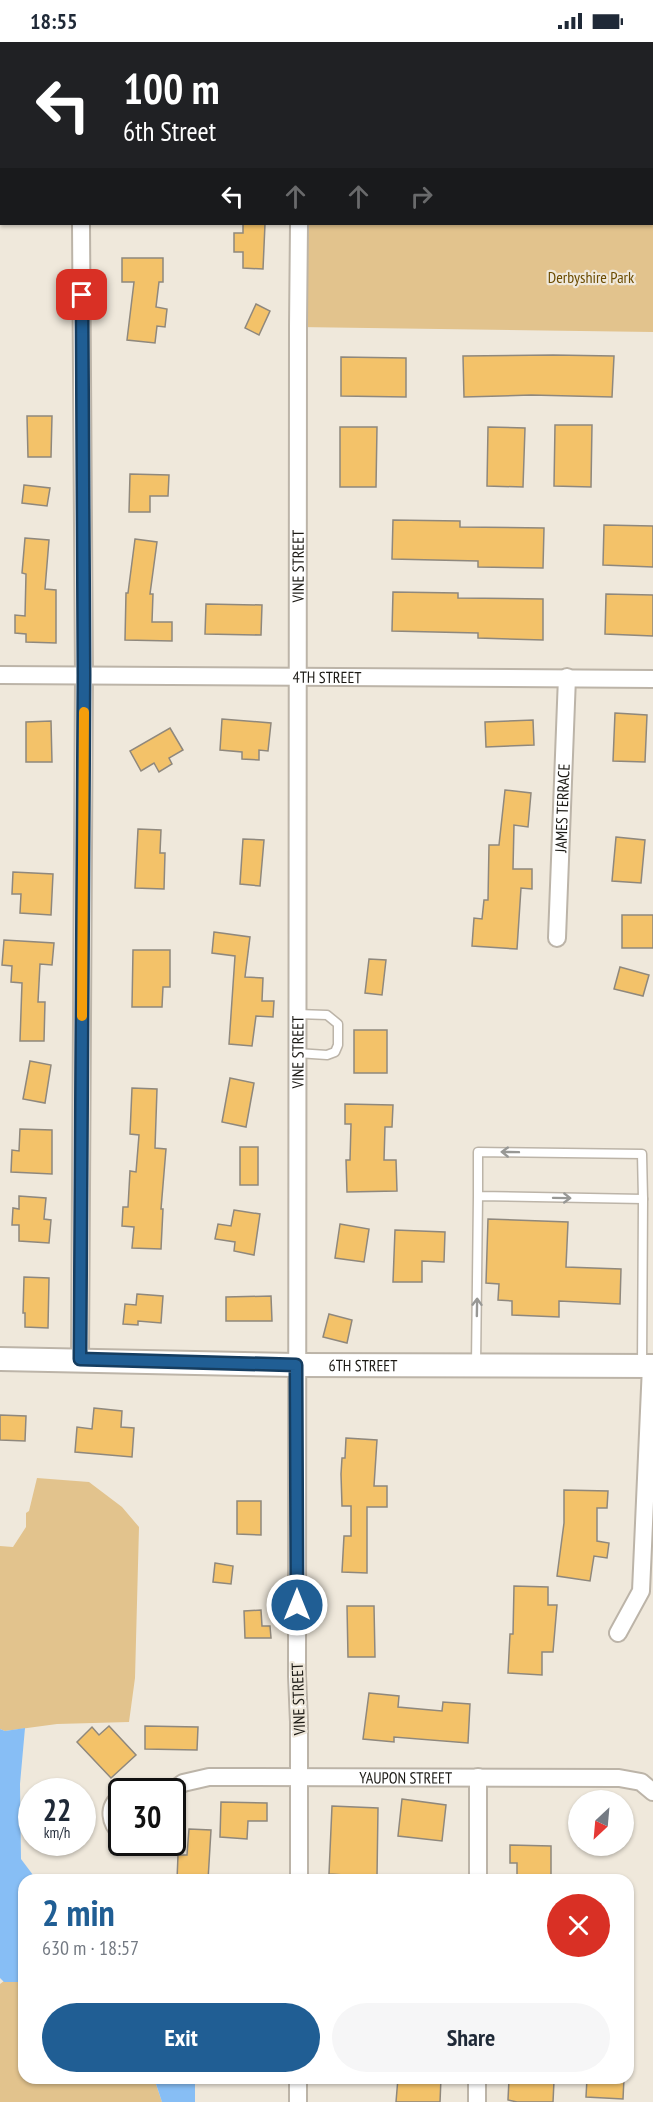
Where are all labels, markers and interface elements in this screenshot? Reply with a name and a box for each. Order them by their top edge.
text: 18:55 [30,7,78,35]
text: 100 m [123,61,220,116]
icon: left [24,66,102,144]
text: 6th Street [123,114,216,148]
icon: left [216,180,249,213]
icon: ahead [279,180,312,213]
icon: ahead [342,180,375,213]
icon: right [405,180,438,213]
park label: Derbyshire Park [548,267,635,287]
pin [56,269,107,320]
icon: arrive [65,278,98,311]
street label: VINE STREET [288,530,308,603]
street label: 4TH STREET [292,667,362,687]
street label: JAMES TERRACE [550,763,574,854]
street label: VINE STREET [287,1016,307,1089]
one-way arrow [500,1147,520,1158]
one-way arrow [552,1192,572,1203]
one-way arrow [471,1298,483,1318]
street label: 6TH STREET [328,1355,397,1375]
position arrow [265,1573,329,1637]
street label: VINE STREET [287,1662,309,1737]
street label: YAUPON STREET [359,1767,452,1788]
speed limit sign: 30 [108,1778,186,1856]
text: 22 [43,1790,71,1829]
north arrow [568,1790,634,1856]
map controls [568,1790,634,1856]
text: km/h [44,1823,70,1842]
text: 2 min [42,1889,115,1936]
button: close [547,1894,610,1957]
text: 630 m · 18:57 [42,1935,139,1961]
button: Exit [42,2003,320,2072]
button: Share [332,2003,610,2072]

